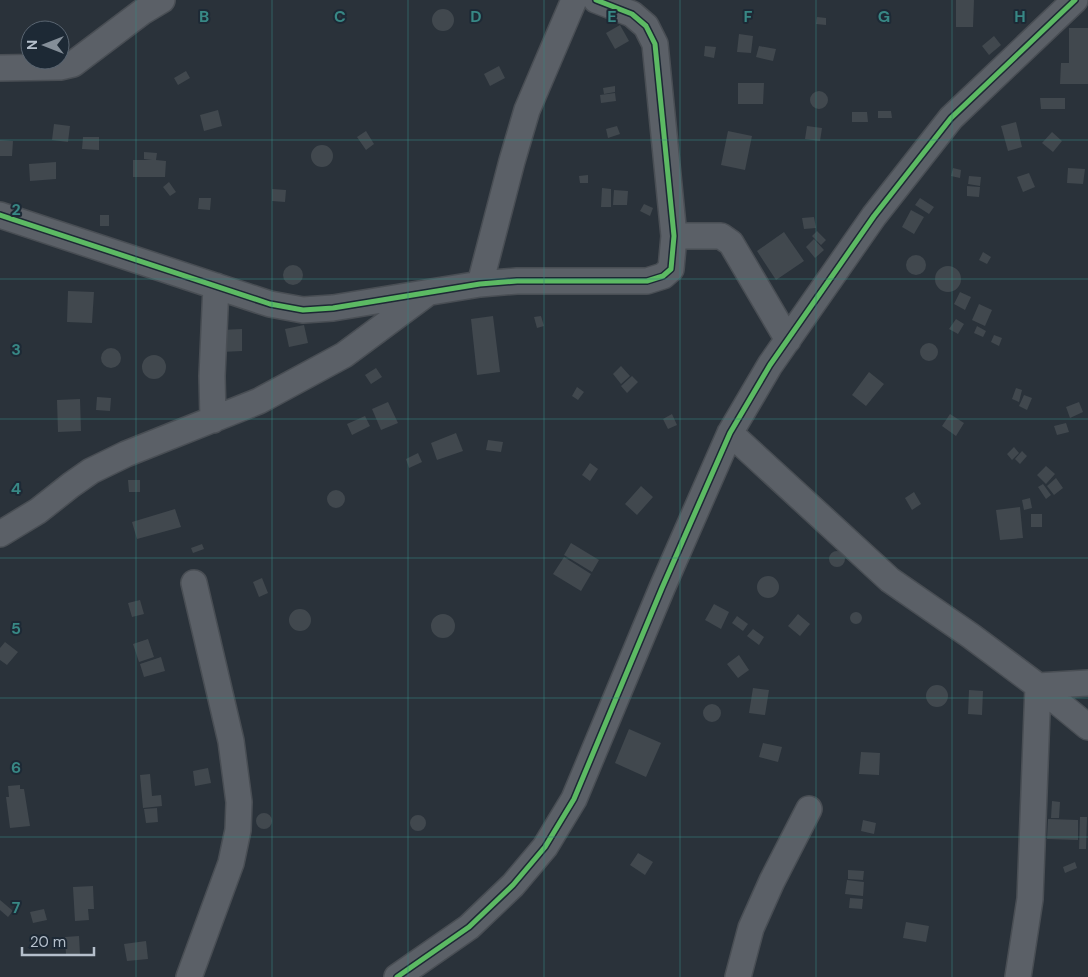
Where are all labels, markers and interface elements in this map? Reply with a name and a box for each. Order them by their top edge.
text: B [199,6,209,27]
text: C [334,6,346,27]
text: D [470,6,482,27]
text: E [607,6,617,27]
text: F [744,6,753,27]
text: G [878,6,890,27]
text: H [1014,6,1026,27]
north arrow [20,20,70,70]
text: N [23,40,41,50]
text: 2 [11,199,21,220]
text: 3 [11,339,21,360]
text: 4 [11,478,21,499]
text: 5 [11,618,21,639]
text: 6 [11,757,21,778]
text: 7 [12,897,21,918]
scale bar [22,924,95,956]
text: 20 m [30,932,66,952]

